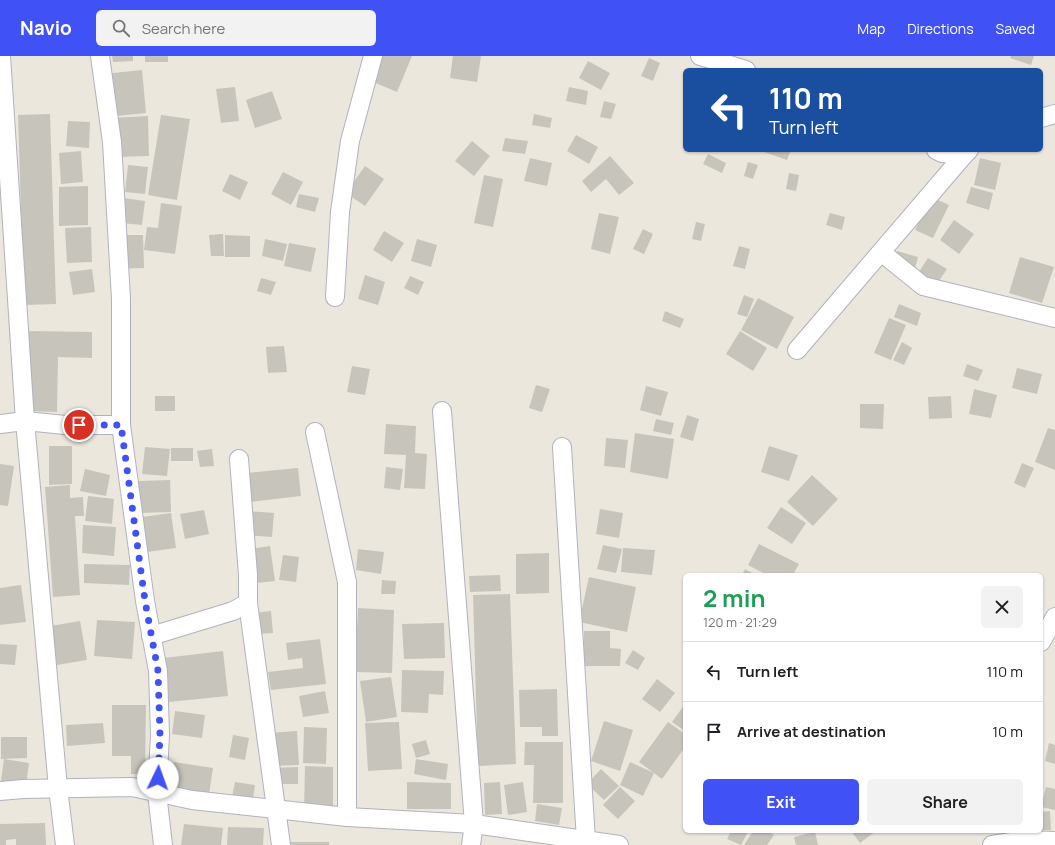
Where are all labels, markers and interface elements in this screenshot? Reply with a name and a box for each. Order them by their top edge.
search box [96,10,376,46]
text: Navio [20,15,72,41]
icon: search [110,17,132,39]
text: Search here [142,18,225,39]
text: Map [857,19,885,38]
text: Directions [907,19,974,38]
text: Saved [996,19,1035,38]
text: 110 m [769,79,843,117]
icon: left [703,84,755,136]
text: Turn left [769,115,839,139]
pin [62,408,96,442]
icon: arrive [68,414,90,436]
text: 2 min [703,581,765,614]
button: close [981,586,1023,628]
text: 120 m · 21:29 [703,613,777,631]
icon: left [703,661,725,683]
text: Turn left [737,661,799,682]
text: 110 m [986,661,1023,682]
icon: arrive [703,721,725,743]
text: Arrive at destination [737,721,886,742]
text: 10 m [992,721,1023,742]
position arrow [137,757,179,799]
button: Exit [703,779,859,825]
button: Share [867,779,1023,825]

